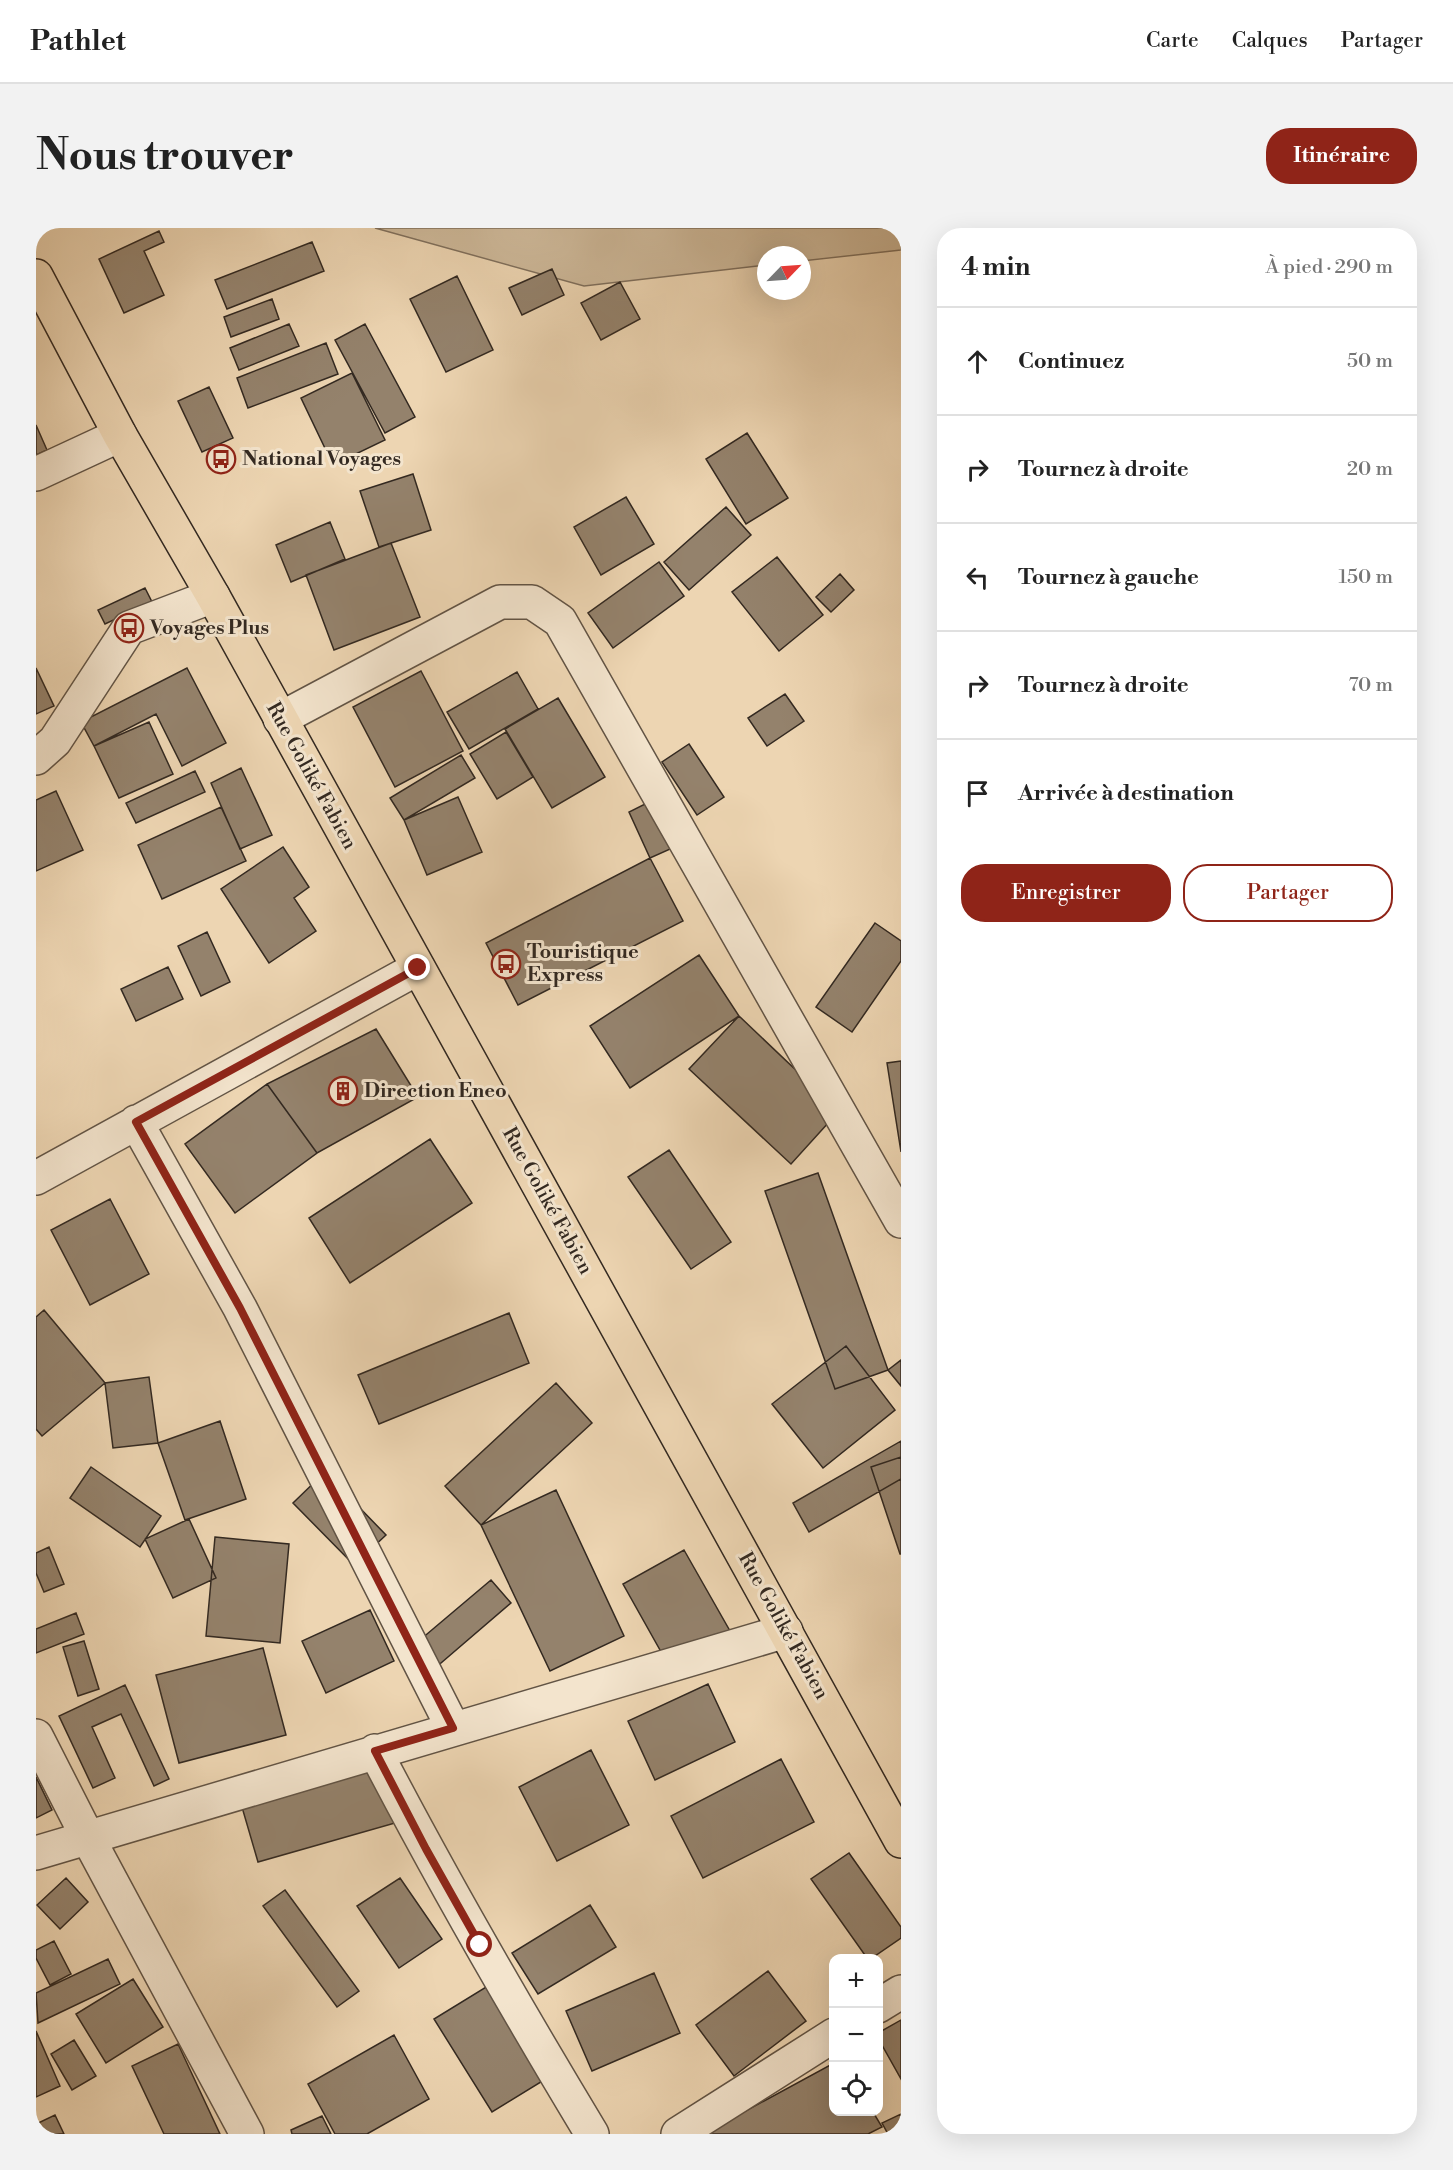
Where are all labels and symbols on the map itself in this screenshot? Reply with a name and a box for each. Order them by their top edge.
north arrow [757,246,811,300]
bus stop icon: National Voyages [205,443,237,475]
place label: National Voyages [242,447,401,472]
bus stop icon: Voyages Plus [113,612,145,644]
place label: Voyages Plus [149,616,269,641]
street label: Rue Goliké Fabien [260,698,362,854]
place label: Touristique Express [527,940,639,988]
bus stop icon: Touristique Express [490,948,522,980]
route end [404,954,430,980]
building icon: Direction Eneo [327,1075,359,1107]
place label: Direction Eneo [364,1079,507,1104]
street label: Rue Goliké Fabien [496,1123,598,1279]
street label: Rue Goliké Fabien [732,1548,834,1704]
route start [466,1931,492,1957]

